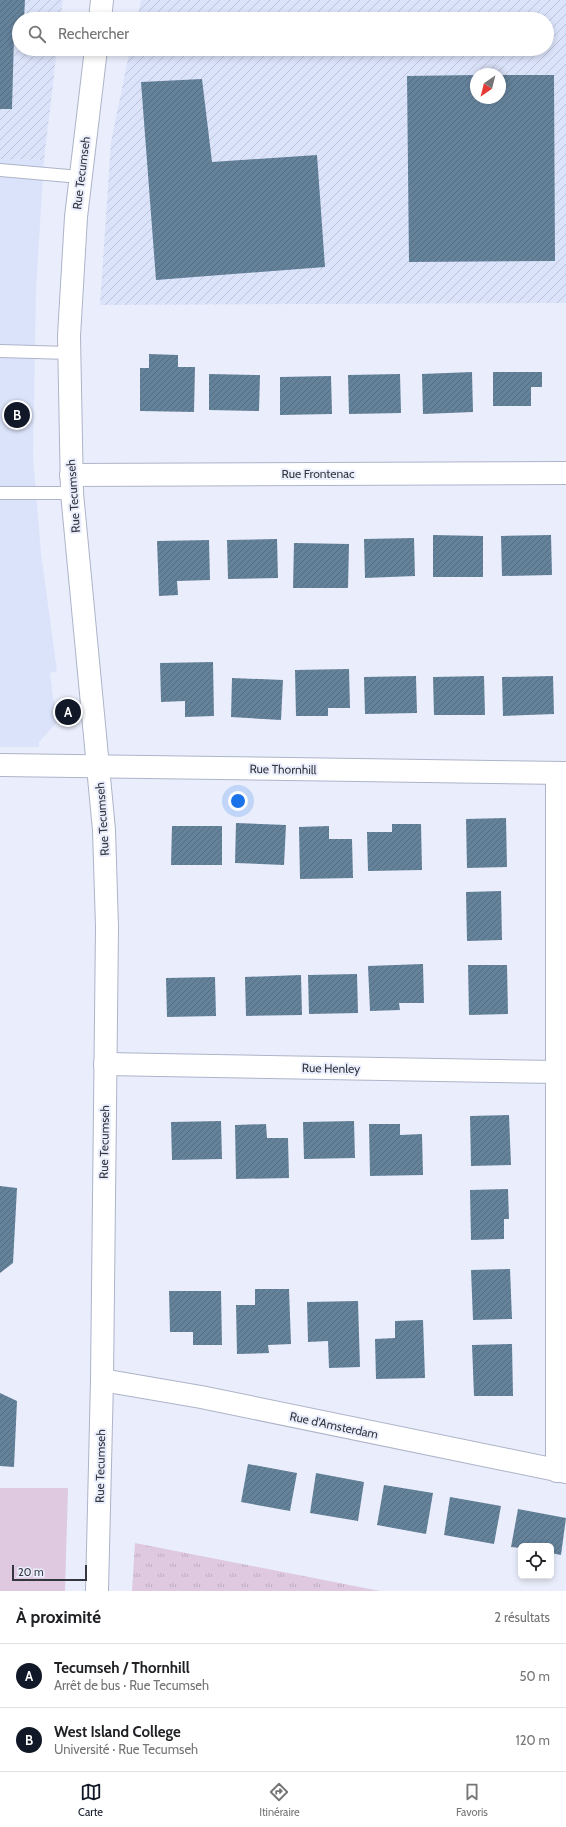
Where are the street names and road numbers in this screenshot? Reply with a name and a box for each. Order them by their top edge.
street label: Rue Tecumseh [69,136,93,210]
street label: Rue Tecumseh [63,459,83,533]
street label: Rue Frontenac [282,466,355,481]
street label: Rue Thornhill [249,761,317,777]
street label: Rue Tecumseh [92,782,112,856]
street label: Rue Henley [302,1060,360,1076]
street label: Rue Tecumseh [96,1105,112,1179]
street label: Rue d'Amsterdam [288,1408,380,1442]
street label: Rue Tecumseh [92,1429,108,1503]

